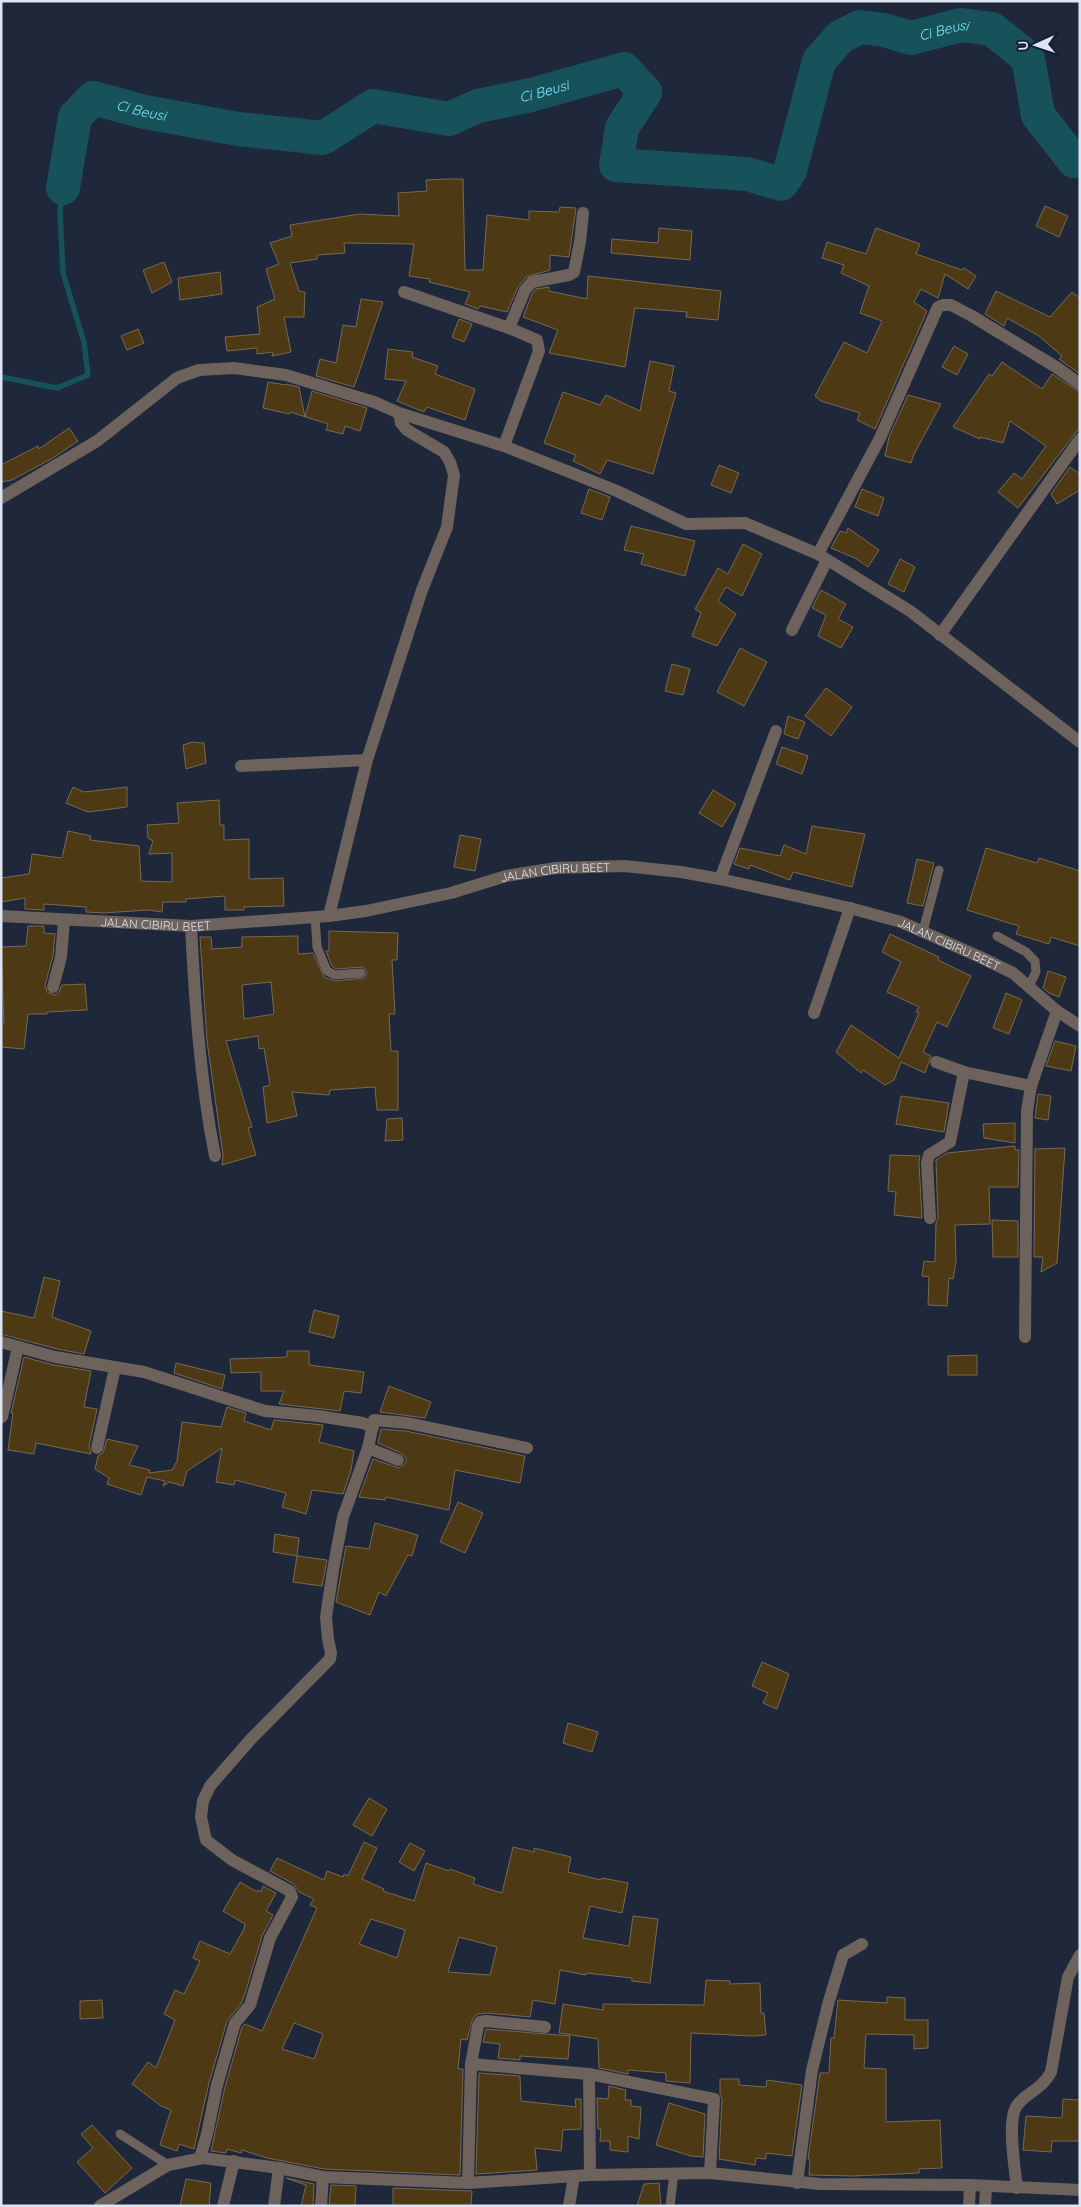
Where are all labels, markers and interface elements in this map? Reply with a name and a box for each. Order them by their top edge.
water label: Ci Beusi [917,16,971,45]
north arrow [1011,20,1061,70]
text: U [1014,40,1032,51]
water label: Ci Beusi [518,75,573,106]
water label: Ci Beusi [114,96,169,125]
street label: JALAN CIBIRU BEET [498,859,611,885]
street label: JALAN CIBIRU BEET [100,914,212,934]
street label: JALAN CIBIRU BEET [896,914,1003,973]

